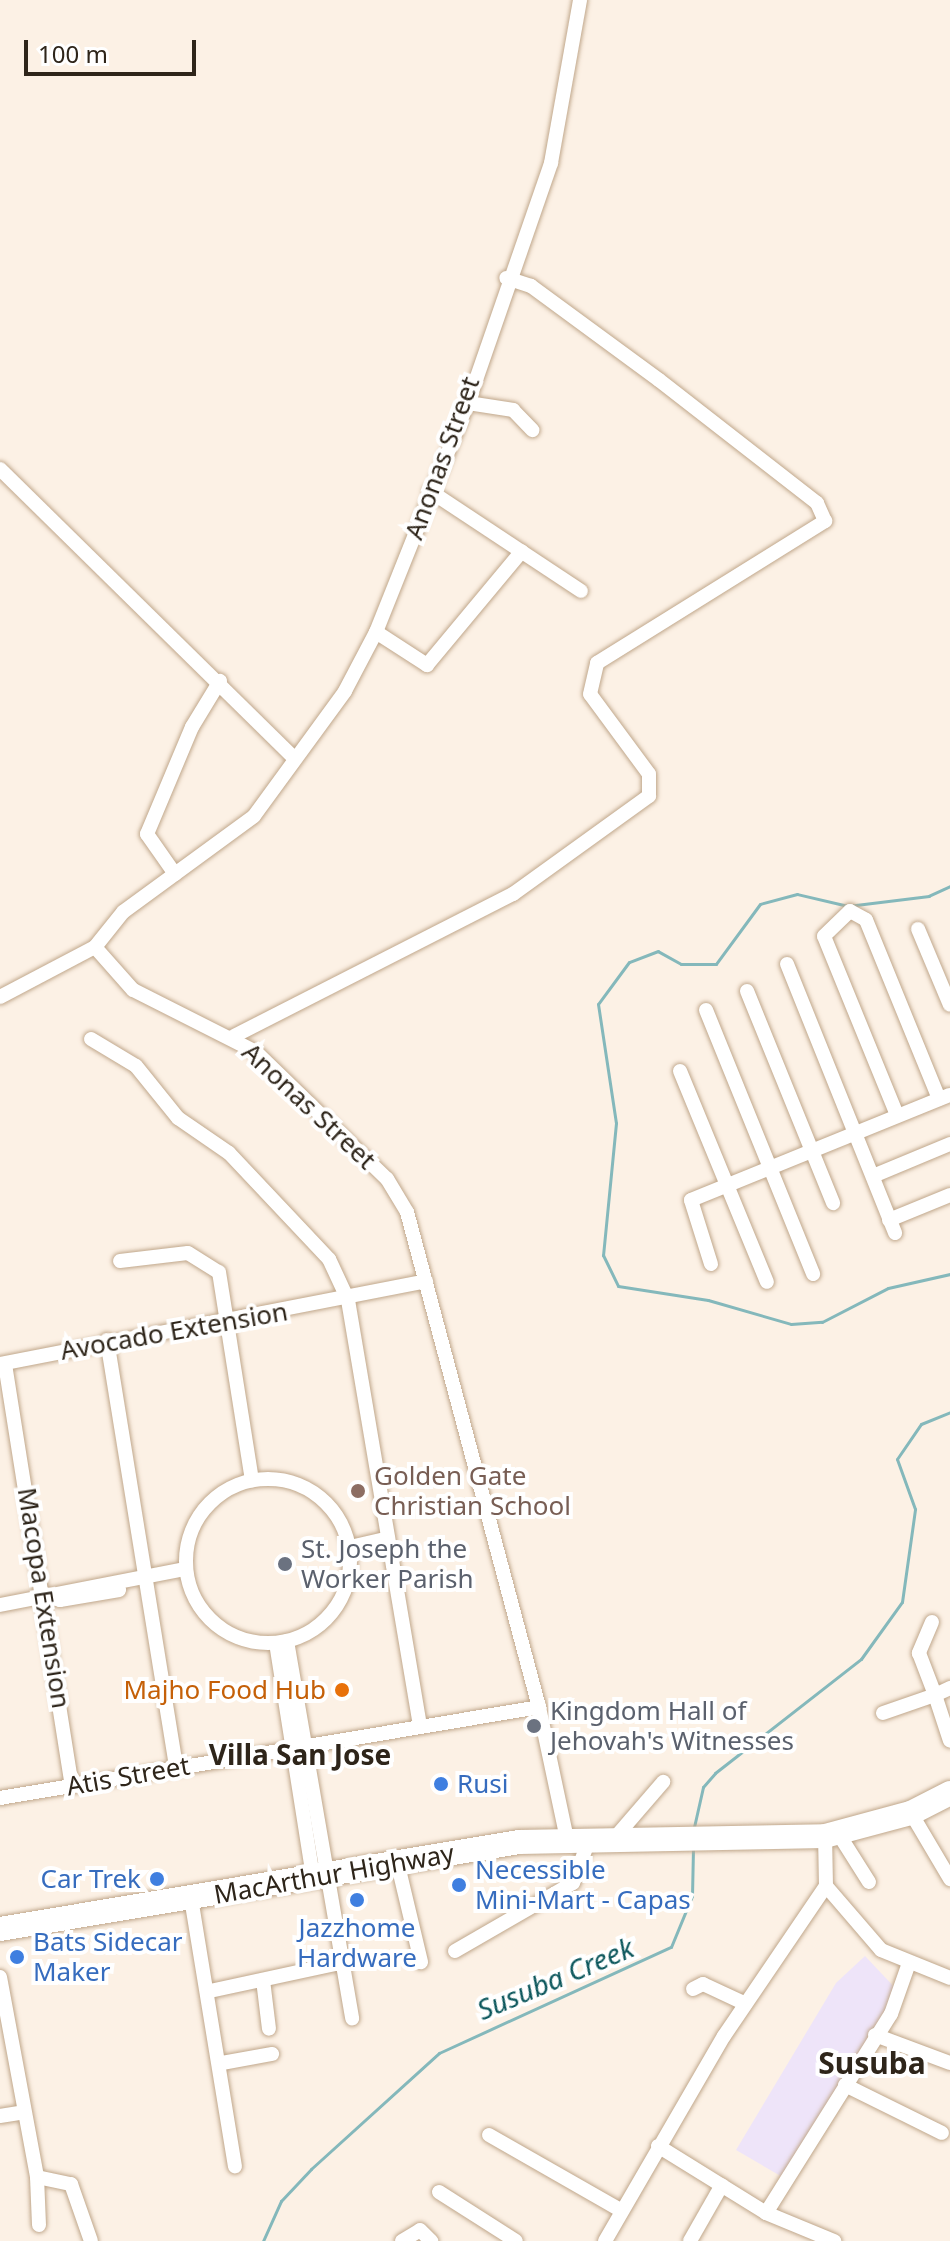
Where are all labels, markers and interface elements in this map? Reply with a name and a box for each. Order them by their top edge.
scale bar [28,24,200,74]
text: 100 m [38,37,108,70]
street label: Anonas Street [398,372,486,544]
street label: Anonas Street [236,1036,382,1176]
street label: Avocado Extension [58,1296,290,1366]
place label: Golden Gate Christian School [374,1460,571,1522]
marker: Golden Gate Christian School [349,1482,367,1500]
street label: Macopa Extension [11,1485,77,1711]
place label: St. Joseph the Worker Parish [301,1533,473,1594]
marker: St. Joseph the Worker Parish [276,1555,294,1573]
place label: Majho Food Hub [124,1674,326,1706]
marker: Majho Food Hub [333,1681,351,1699]
place label: Kingdom Hall of Jehovah's Witnesses [550,1695,794,1756]
marker: Kingdom Hall of Jehovah's Witnesses [525,1717,543,1735]
district label: Villa San Jose [209,1737,391,1771]
street label: Atis Street [64,1750,192,1802]
place label: Rusi [457,1768,508,1800]
marker: Rusi [432,1775,450,1793]
street label: MacArthur Highway [211,1838,457,1910]
place label: Necessible Mini-Mart - Capas [475,1854,691,1916]
place label: Car Trek [41,1863,141,1895]
marker: Car Trek [148,1870,166,1888]
marker: Necessible Mini-Mart - Capas [450,1876,468,1894]
marker: Jazzhome Hardware [348,1891,366,1909]
place label: Jazzhome Hardware [297,1912,417,1974]
place label: Bats Sidecar Maker [33,1926,183,1988]
water label: Susuba Creek [472,1930,638,2026]
marker: Bats Sidecar Maker [8,1948,26,1966]
district label: Susuba [818,2045,926,2081]

